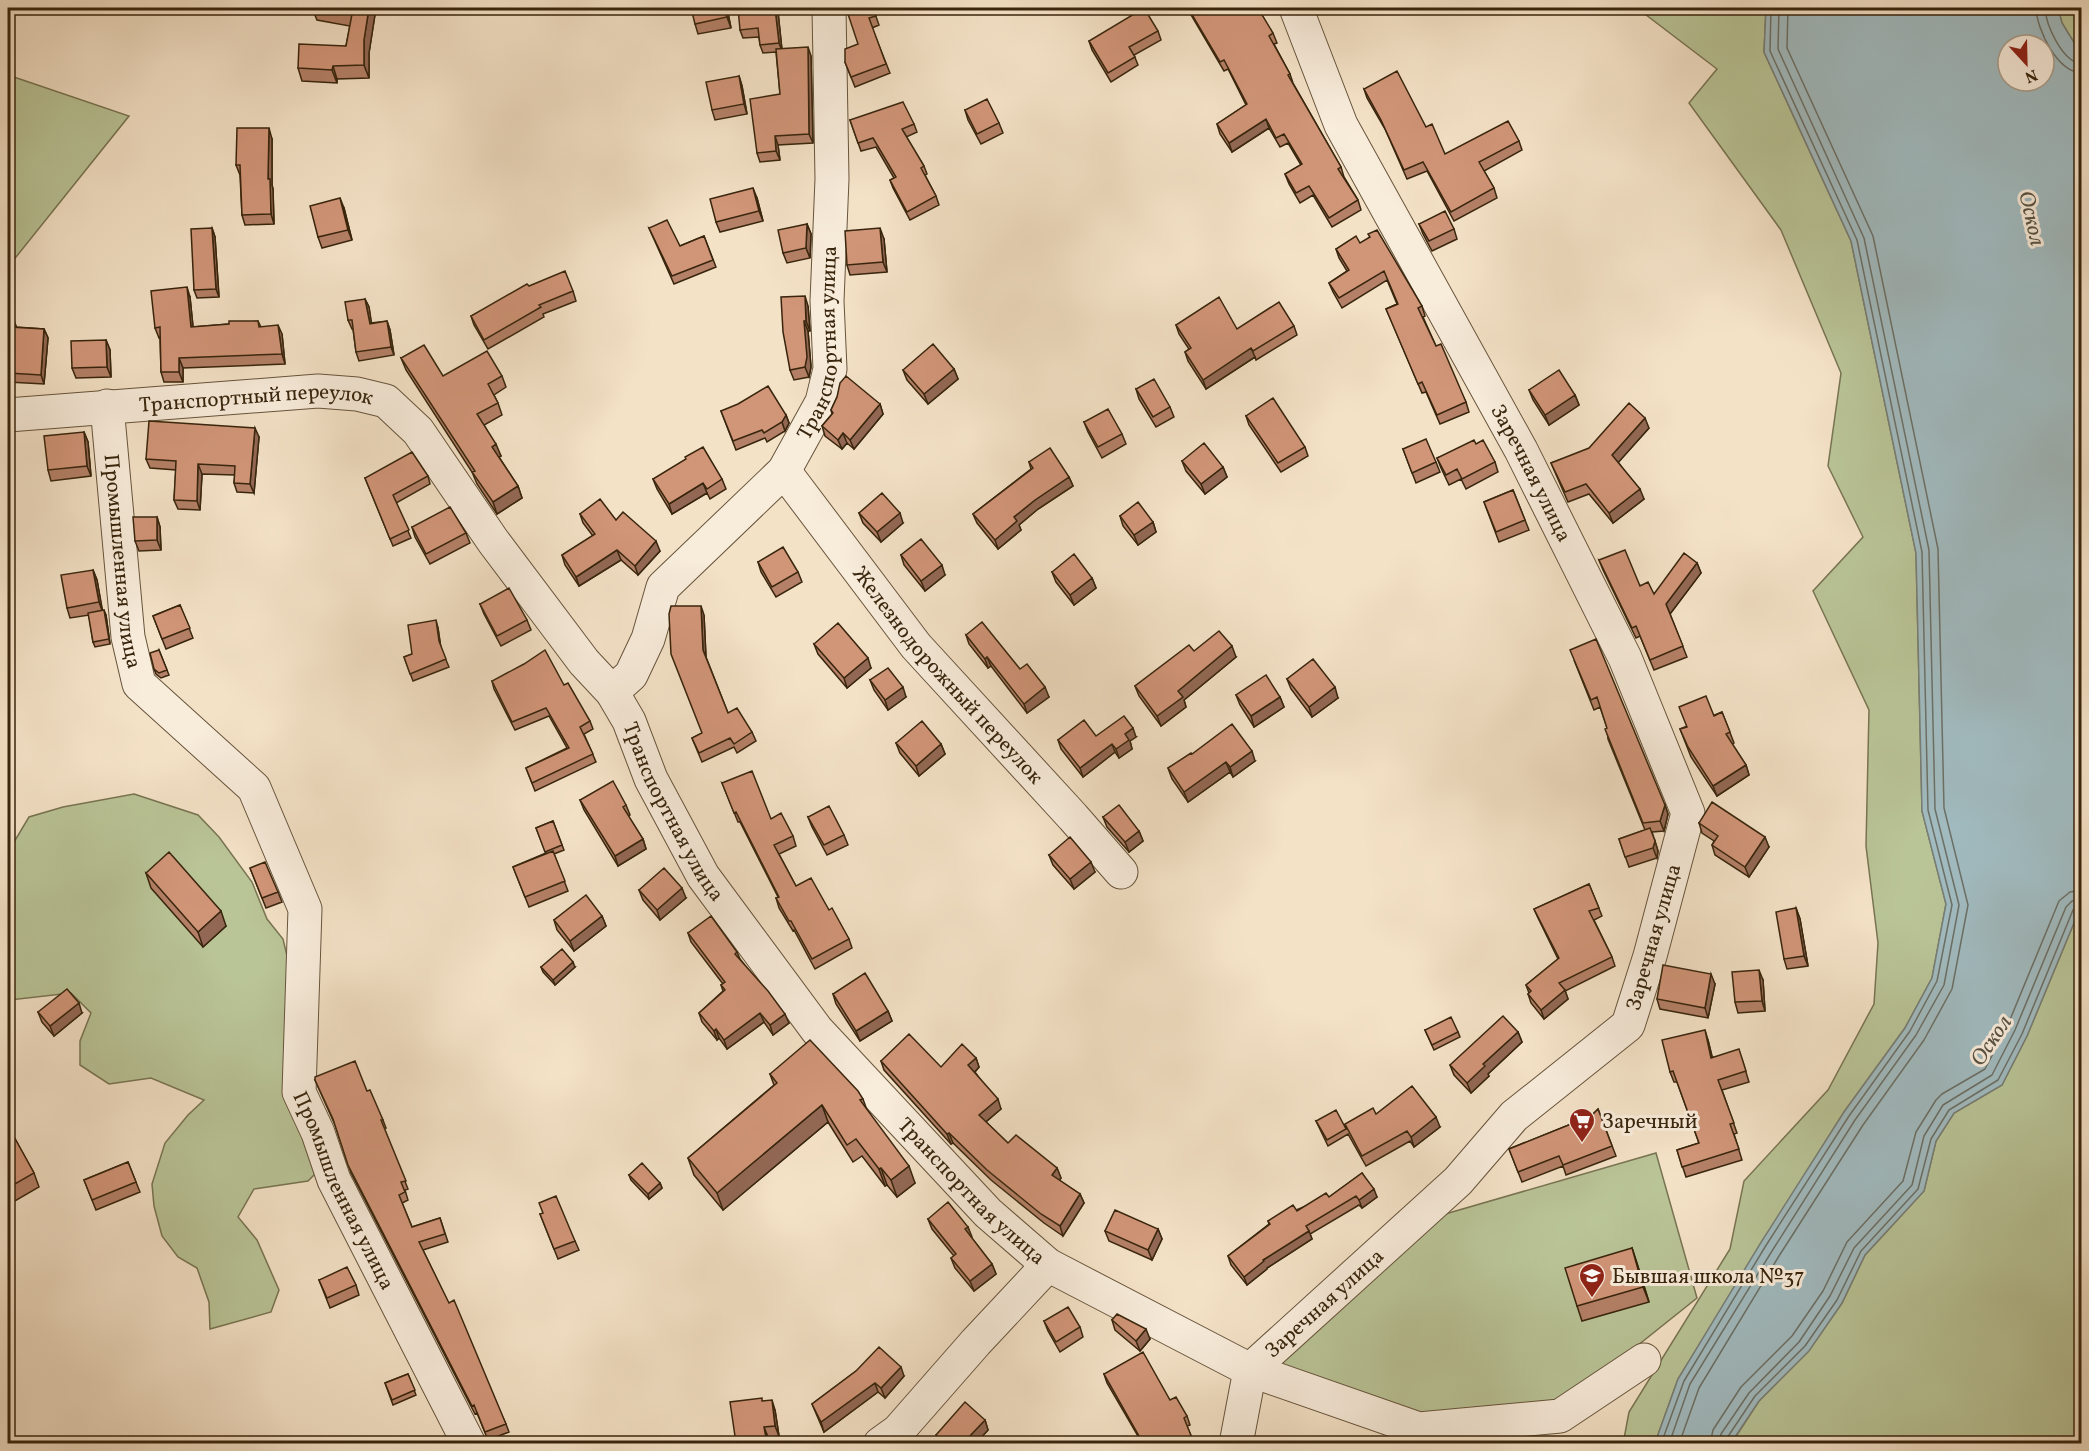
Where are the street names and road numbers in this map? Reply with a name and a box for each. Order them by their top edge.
street label: Транспортная улица [791,245,847,446]
street label: Транспортный переулок [138,378,376,421]
street label: Заречная улица [1482,399,1578,547]
street label: Промышленная улица [95,453,148,672]
street label: Железнодорожный переулок [845,561,1049,791]
street label: Транспортная улица [615,718,730,908]
street label: Заречная улица [1620,861,1689,1014]
street label: Промышленная улица [285,1087,401,1295]
street label: Транспортная улица [890,1112,1051,1272]
street label: Заречная улица [1259,1243,1391,1366]

